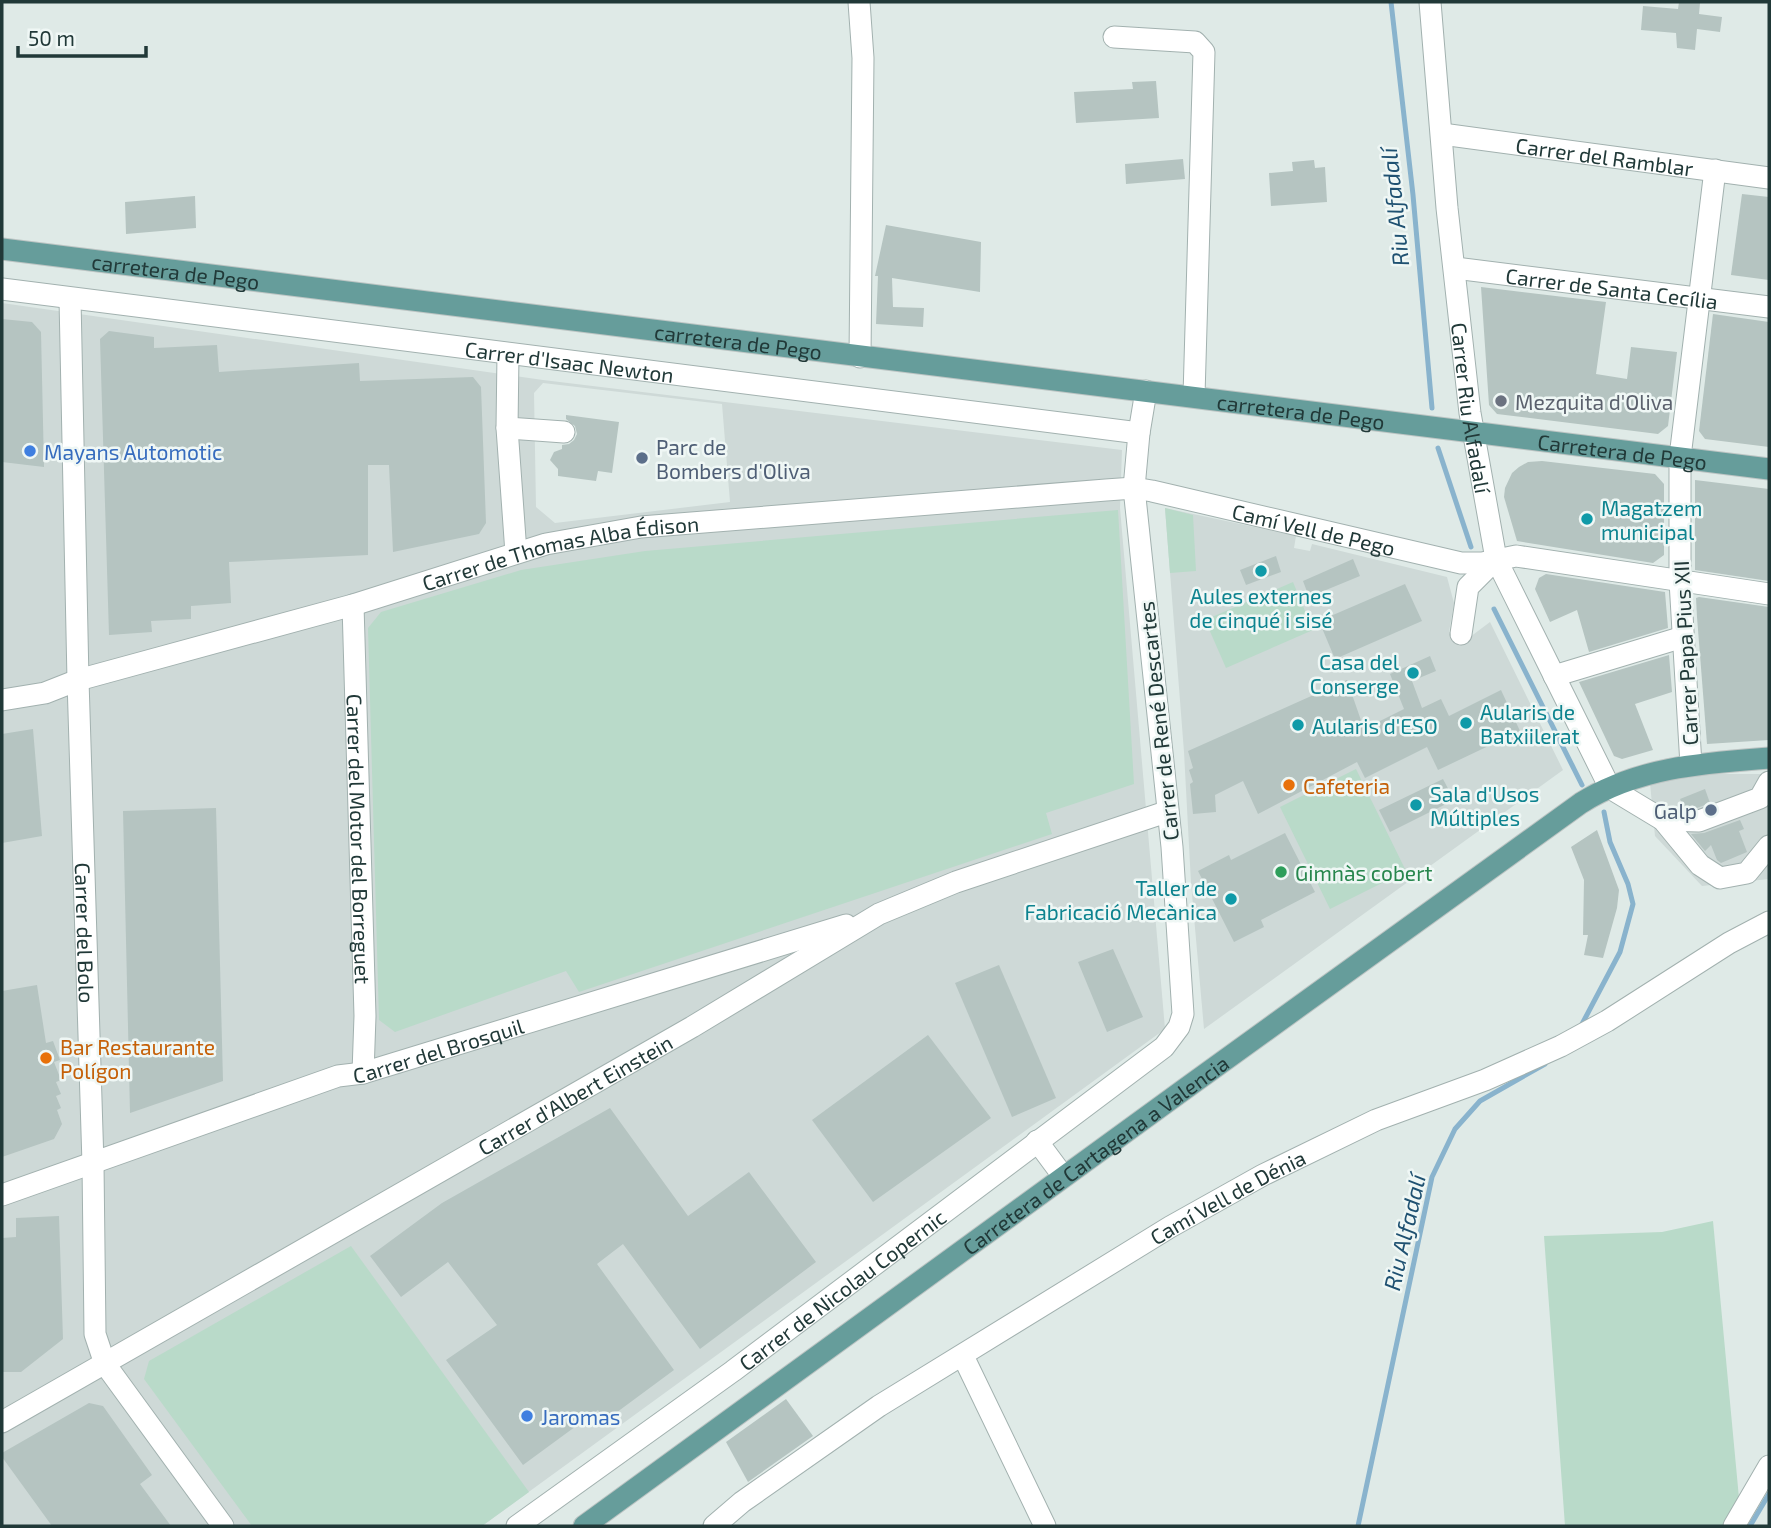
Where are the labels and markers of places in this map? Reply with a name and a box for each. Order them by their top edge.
place label: Mezquita d'Oliva [1515,389,1673,414]
marker: Mezquita d'Oliva [1493,393,1509,409]
place label: Parc de Bombers d'Oliva [656,434,811,483]
place label: Mayans Automotic [44,439,222,464]
marker: Mayans Automotic [22,443,38,459]
marker: Parc de Bombers d'Oliva [634,450,650,466]
place label: Magatzem municipal [1601,495,1702,544]
marker: Magatzem municipal [1579,511,1595,527]
marker: Aules externes de cinqué i sisé [1253,563,1269,579]
place label: Aules externes de cinqué i sisé [1189,583,1333,632]
place label: Casa del Conserge [1310,649,1400,698]
marker: Casa del Conserge [1405,665,1421,681]
place label: Aularis de Batxiilerat [1480,699,1580,748]
place label: Aularis d'ESO [1312,713,1438,738]
marker: Aularis de Batxiilerat [1458,715,1474,731]
marker: Aularis d'ESO [1290,717,1306,733]
place label: Cafeteria [1303,773,1390,798]
marker: Cafeteria [1281,777,1297,793]
place label: Sala d'Usos Múltiples [1430,781,1539,830]
marker: Sala d'Usos Múltiples [1408,797,1424,813]
place label: Galp [1654,798,1697,823]
marker: Galp [1703,802,1719,818]
place label: Gimnàs cobert [1295,860,1433,885]
marker: Gimnàs cobert [1273,864,1289,880]
place label: Taller de Fabricació Mecànica [1024,875,1217,924]
marker: Taller de Fabricació Mecànica [1223,891,1239,907]
place label: Bar Restaurante Polígon [60,1034,215,1083]
marker: Bar Restaurante Polígon [38,1050,54,1066]
place label: Jaromas [541,1404,620,1429]
marker: Jaromas [519,1408,535,1424]

